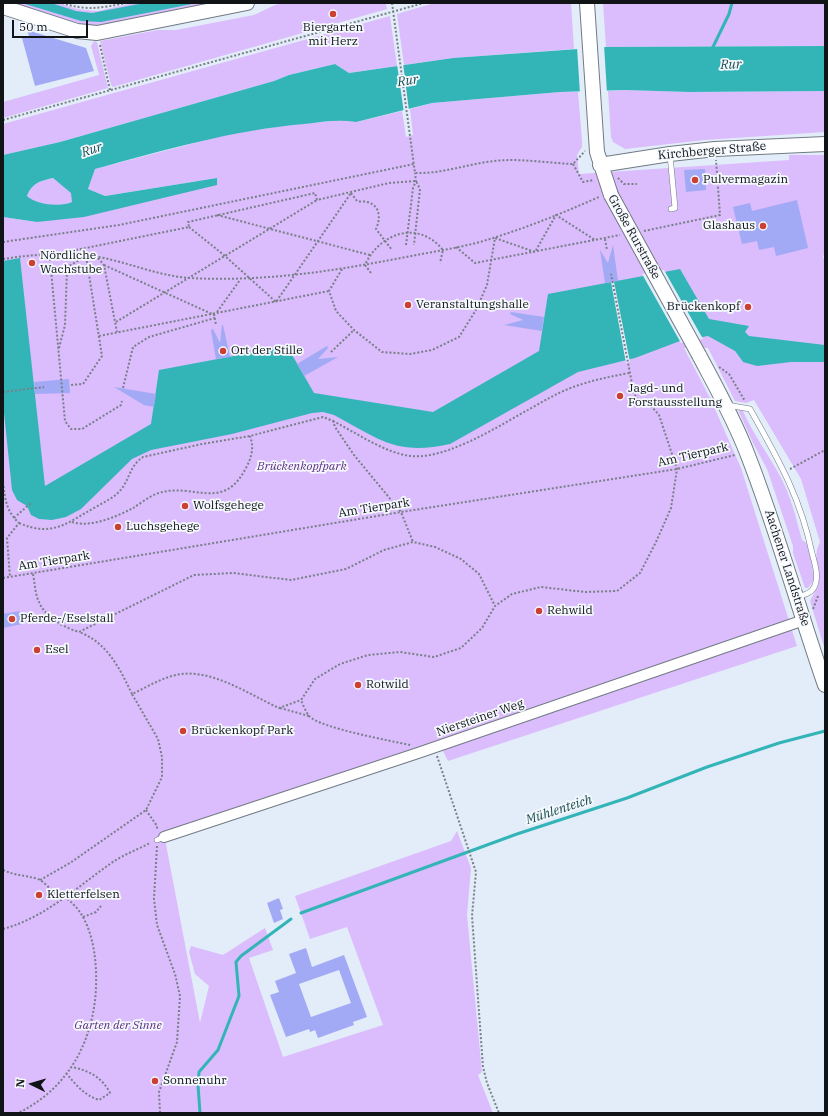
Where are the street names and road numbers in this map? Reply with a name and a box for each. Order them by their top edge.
street label: Kirchberger Straße [657,139,767,163]
street label: Große Rurstraße [605,192,663,282]
street label: Am Tierpark [656,440,730,470]
street label: Am Tierpark [337,495,411,521]
street label: Aachener Landstraße [761,508,813,628]
street label: Am Tierpark [17,548,91,574]
street label: Niersteiner Weg [434,696,526,740]

